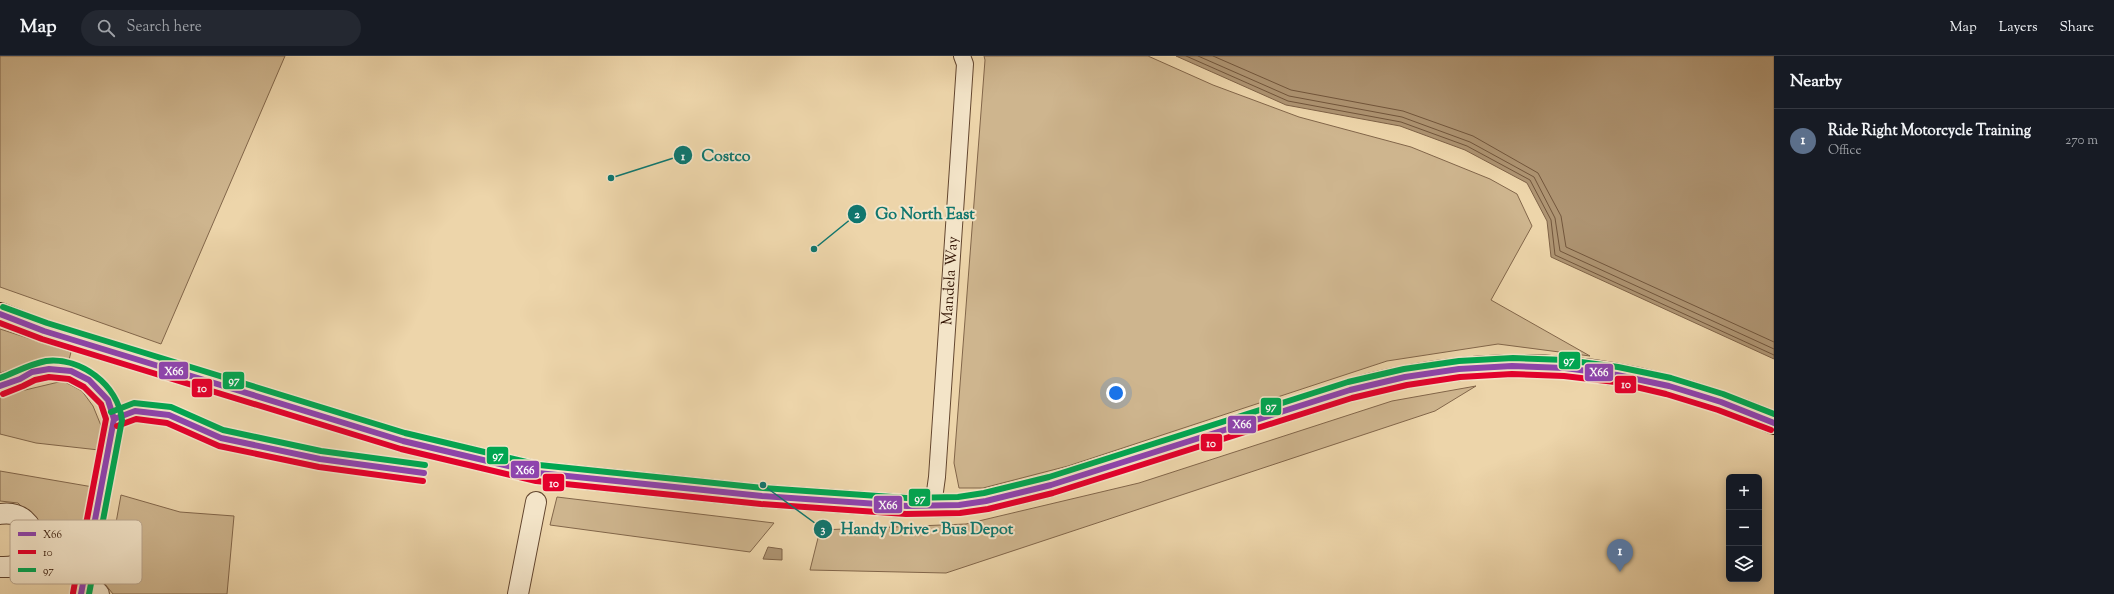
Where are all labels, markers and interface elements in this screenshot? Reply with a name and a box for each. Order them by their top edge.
search box [81,10,361,46]
text: Map [20,14,57,41]
icon: search [95,17,117,39]
text: Search here [127,17,202,38]
text: Map [1950,18,1977,38]
text: Layers [1999,18,2037,38]
text: Share [2059,18,2094,38]
text: Nearby [1790,70,1842,94]
text: Ride Right Motorcycle Training [1828,121,2031,142]
text: 1 [1801,132,1805,150]
text: 270 m [2065,132,2098,150]
callout: Costco [673,141,758,169]
text: Office [1828,142,1861,160]
text: Costco [702,146,751,169]
text: 1 [680,148,686,166]
callout: Go North East [847,200,982,228]
text: Go North East [875,204,975,227]
text: 2 [854,206,860,224]
street label: Mandela Way [937,235,964,326]
line badge: 97 [1558,351,1581,370]
text: 97 [1564,353,1575,369]
line badge: X66 [158,361,189,380]
line badge: X66 [1584,363,1614,382]
text: X66 [164,364,184,380]
text: X66 [1589,365,1609,381]
line badge: 97 [222,371,245,390]
text: 97 [229,373,240,389]
line badge: 10 [1614,375,1637,394]
text: 10 [1620,377,1631,393]
line badge: 10 [191,378,213,398]
text: 10 [196,381,207,397]
your location [1106,383,1126,403]
line badge: 97 [1260,397,1282,416]
text: 97 [1266,399,1277,415]
line badge: X66 [1227,415,1257,434]
text: X66 [1232,417,1252,433]
line badge: 10 [1200,433,1223,452]
text: 10 [1205,436,1216,452]
line badge: 97 [486,446,509,465]
text: 97 [493,448,504,464]
line badge: X66 [510,460,540,479]
text: X66 [515,463,535,479]
line badge: 10 [542,473,565,492]
map controls [1726,474,1762,582]
button: + [1726,474,1762,510]
text: 10 [548,476,559,492]
line badge: 97 [908,488,931,507]
text: 97 [915,491,926,507]
line badge: X66 [873,495,903,514]
text: X66 [878,498,898,514]
button: − [1726,510,1762,546]
callout: Handy Drive - Bus Depot [813,515,1022,543]
text: Handy Drive - Bus Depot [841,519,1014,542]
legend [10,520,142,584]
text: 3 [821,521,826,539]
text: X66 [43,527,62,543]
pin: 1 [1607,539,1633,572]
text: 10 [43,545,53,561]
button: layers [1726,546,1762,582]
text: 97 [43,563,54,579]

